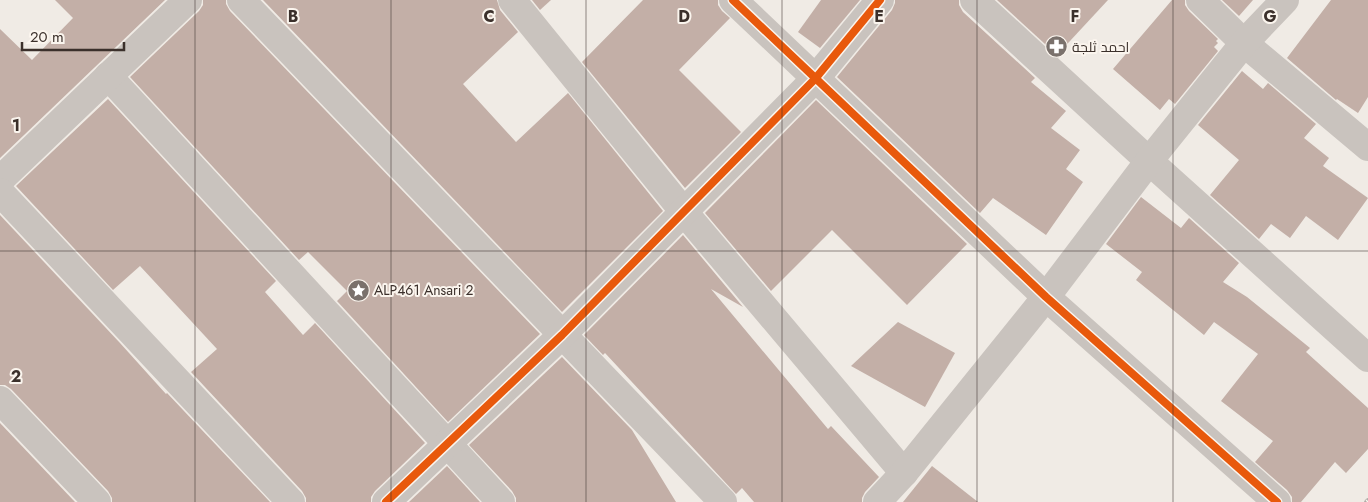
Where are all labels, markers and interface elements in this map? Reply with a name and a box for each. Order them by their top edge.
text: B [288,5,298,28]
text: C [483,5,495,28]
text: D [678,5,690,28]
text: E [874,5,884,28]
text: F [1071,5,1079,28]
text: G [1263,5,1277,28]
scale bar [22,20,125,52]
text: 20 m [30,26,64,48]
pharmacy icon: احمد ثلجة [1044,35,1068,59]
place label: احمد ثلجة [1072,37,1129,57]
text: 1 [12,114,20,137]
place icon: ALP461 Ansari 2 [346,278,370,302]
place label: ALP461 Ansari 2 [374,280,474,300]
text: 2 [11,365,21,388]

